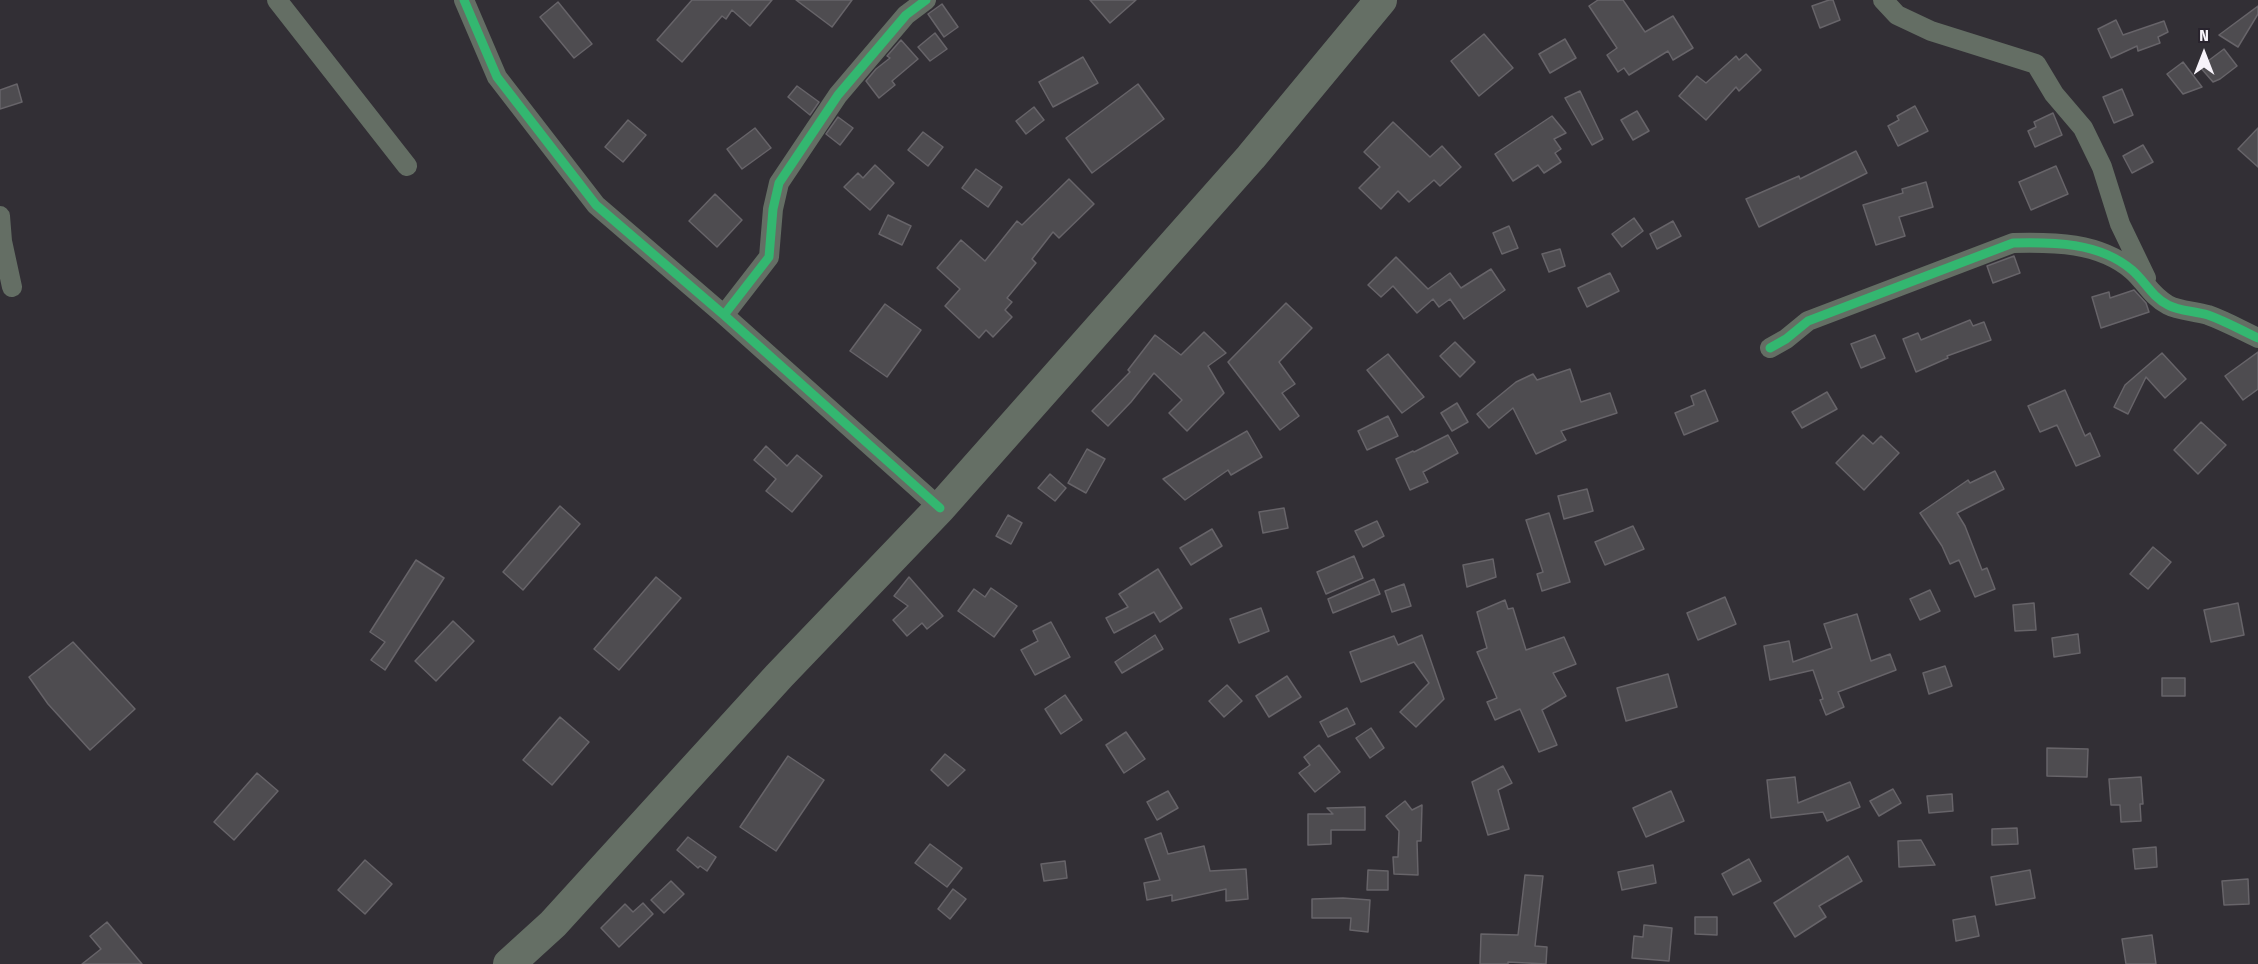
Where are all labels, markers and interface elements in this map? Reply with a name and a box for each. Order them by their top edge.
north arrow [2174,24,2234,84]
text: N [2199,26,2209,45]

